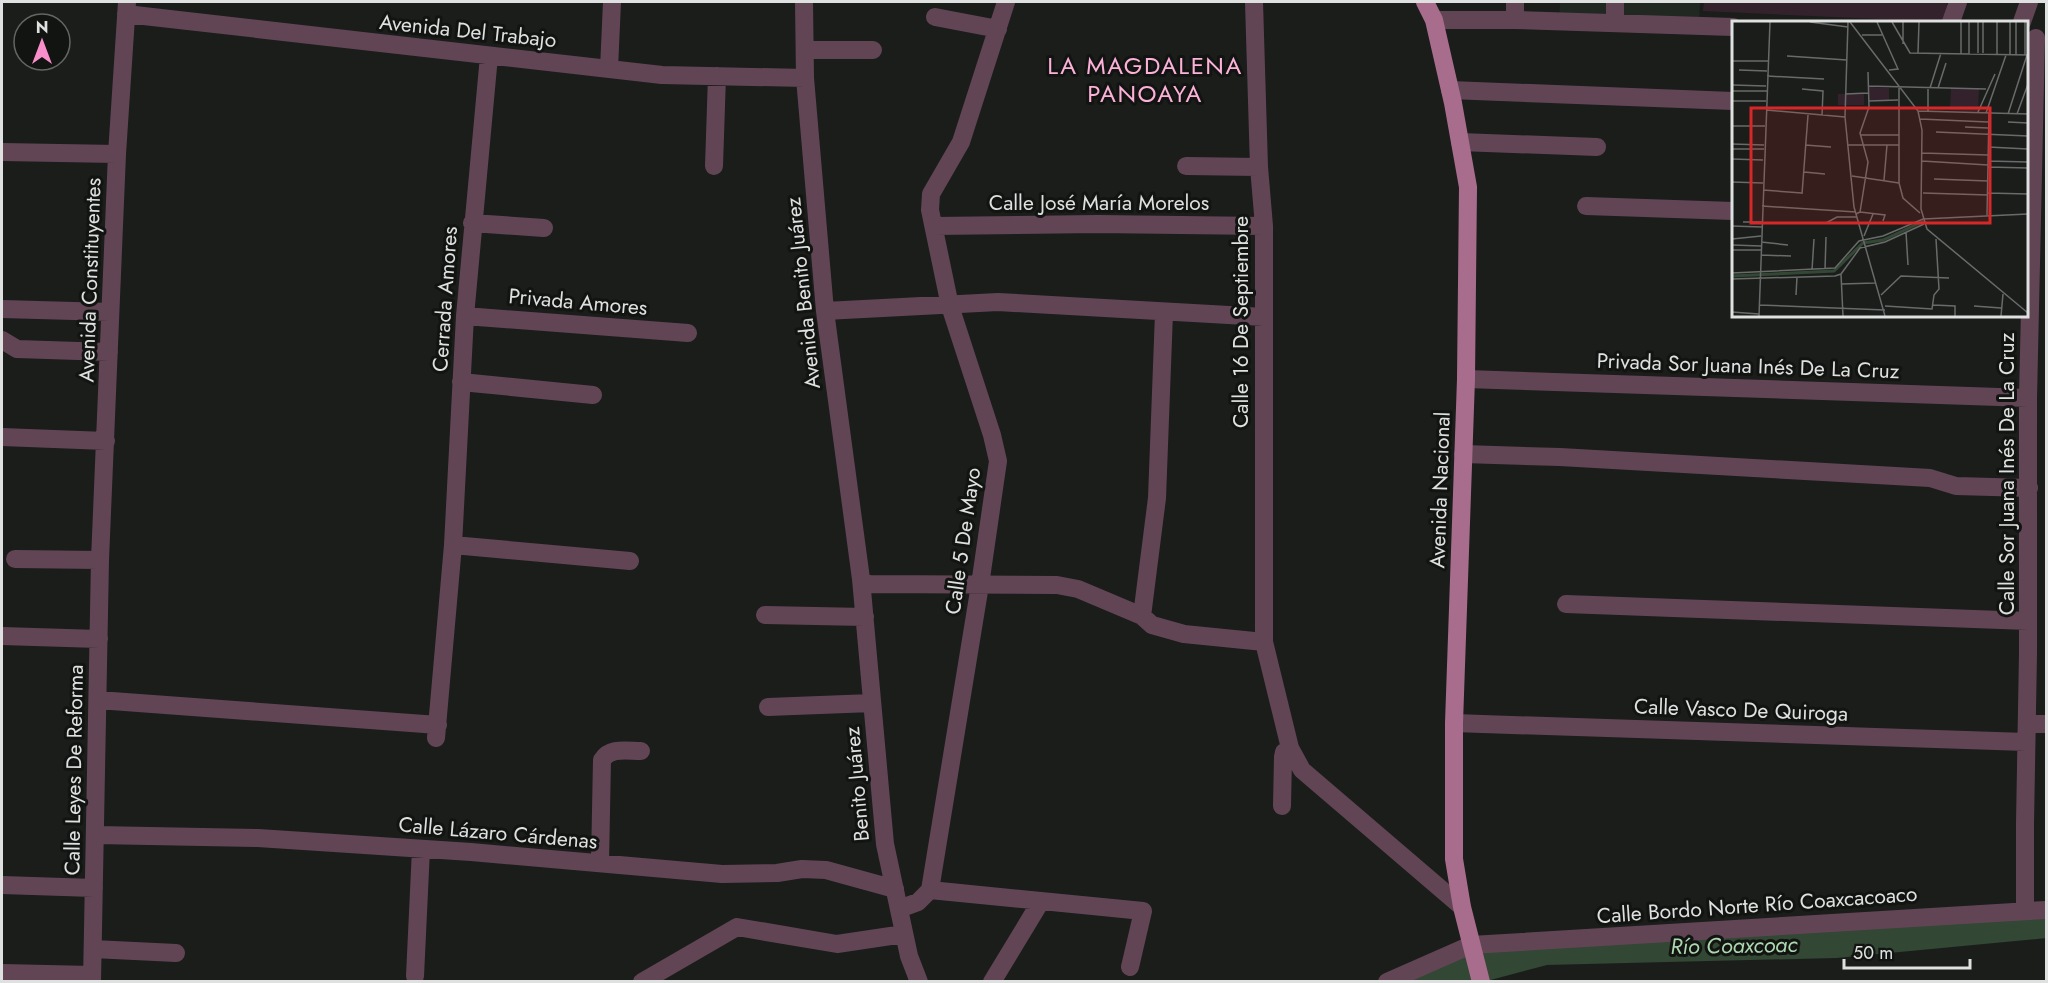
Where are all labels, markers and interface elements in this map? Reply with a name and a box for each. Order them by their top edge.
street label: Avenida Del Trabajo [378,7,558,55]
north arrow [12,12,72,72]
text: N [36,16,48,39]
inset map [1732,21,2027,316]
district label: LA MAGDALENA PANOAYA [1047,48,1243,111]
street label: Avenida Constituyentes [71,177,109,383]
street label: Calle José María Morelos [989,188,1209,218]
street label: Avenida Benito Juárez [778,195,828,390]
street label: Calle 16 De Septiembre [1226,216,1256,428]
street label: Cerrada Amores [425,225,465,373]
street label: Privada Amores [507,281,649,323]
street label: Calle Sor Juana Inés De La Cruz [1992,332,2022,615]
street label: Privada Sor Juana Inés De La Cruz [1596,346,1900,386]
street label: Avenida Nacional [1422,411,1458,569]
street label: Calle 5 De Mayo [938,466,988,616]
street label: Calle Leyes De Reforma [57,664,91,876]
street label: Calle Vasco De Quiroga [1633,691,1849,729]
street label: Benito Juárez [837,725,877,843]
street label: Calle Lázaro Cárdenas [397,809,599,857]
street label: Calle Bordo Norte Río Coaxcacoaco [1596,879,1918,931]
water label: Río Coaxcoac [1670,928,1799,962]
scale bar [1844,932,1970,970]
text: 50 m [1853,940,1893,966]

